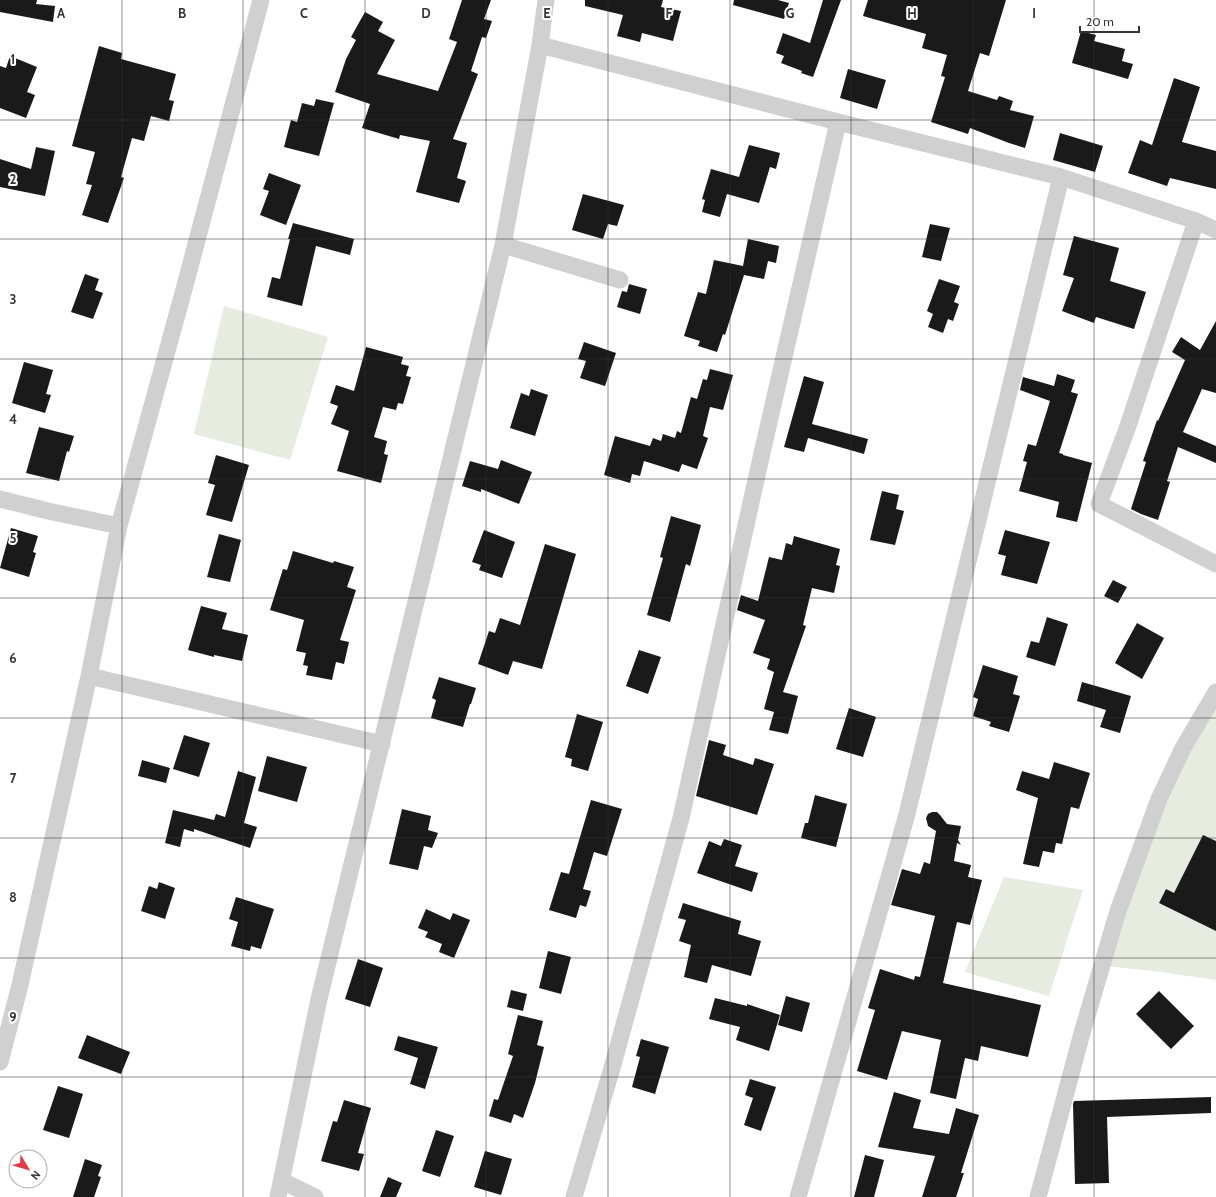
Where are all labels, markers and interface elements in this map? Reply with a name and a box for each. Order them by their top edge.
text: A [57,5,66,21]
text: B [178,5,186,21]
text: C [300,5,308,21]
text: D [421,5,431,21]
text: E [543,5,551,21]
text: F [666,5,673,21]
text: G [786,5,795,21]
text: H [907,5,917,21]
text: I [1032,5,1036,21]
scale bar [1080,8,1139,34]
text: 20 m [1086,14,1114,29]
text: 1 [11,51,15,67]
text: 2 [10,171,17,187]
text: 3 [9,291,17,307]
text: 4 [9,411,17,427]
text: 5 [10,530,17,546]
text: 6 [9,650,17,666]
text: 7 [10,770,17,786]
text: 8 [9,889,17,905]
text: 9 [9,1009,17,1025]
north arrow [8,1149,48,1189]
text: N [28,1168,44,1183]

